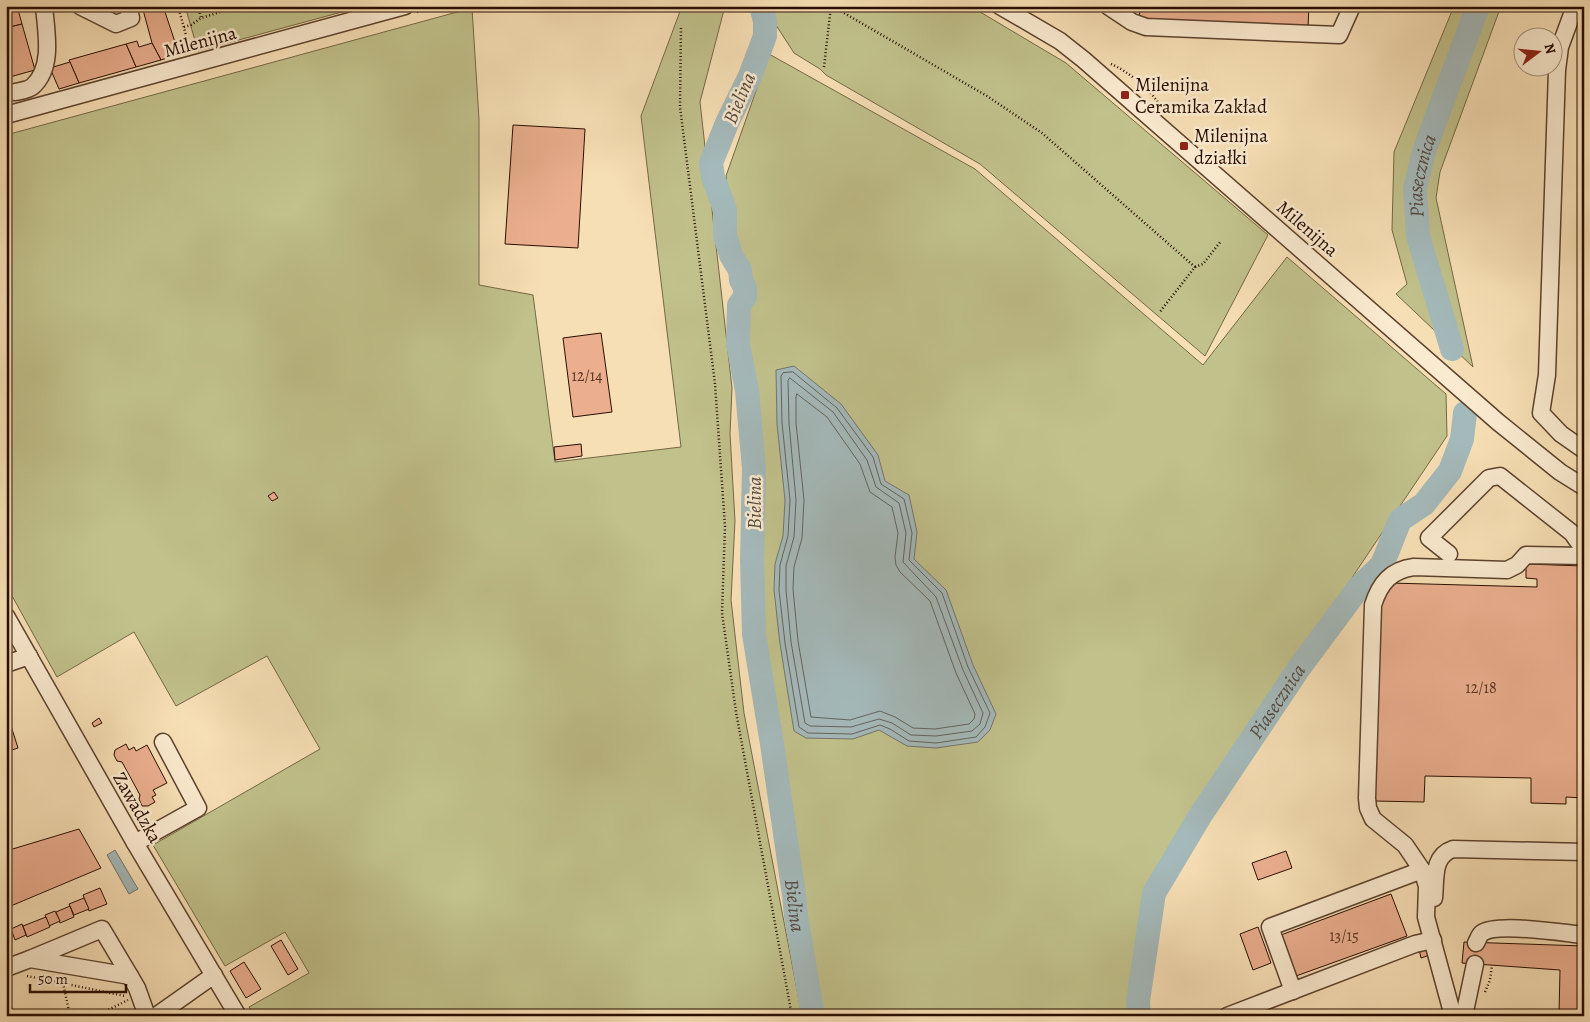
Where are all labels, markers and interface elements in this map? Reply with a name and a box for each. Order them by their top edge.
street label: Milenijna [161,20,240,64]
north arrow [1512,28,1562,78]
text: N [1539,41,1561,56]
water label: Bielina [717,68,762,128]
place label: Milenijna Ceramika Zakład [1135,72,1268,120]
marker: Milenijna Ceramika Zakład [1119,89,1131,101]
place label: Milenijna działki [1194,123,1268,171]
water label: Piasecznica [1402,130,1443,218]
marker: Milenijna działki [1178,140,1190,152]
street label: Milenijna [1271,195,1344,263]
house number: 12/14 [571,365,603,387]
water label: Bielina [741,476,768,530]
water label: Piasecznica [1242,659,1312,744]
house number: 12/18 [1465,677,1497,699]
street label: Zawadzka [106,767,168,848]
water label: Bielina [778,877,811,934]
house number: 13/15 [1329,925,1359,947]
scale bar [30,962,126,994]
text: 50 m [38,969,68,989]

